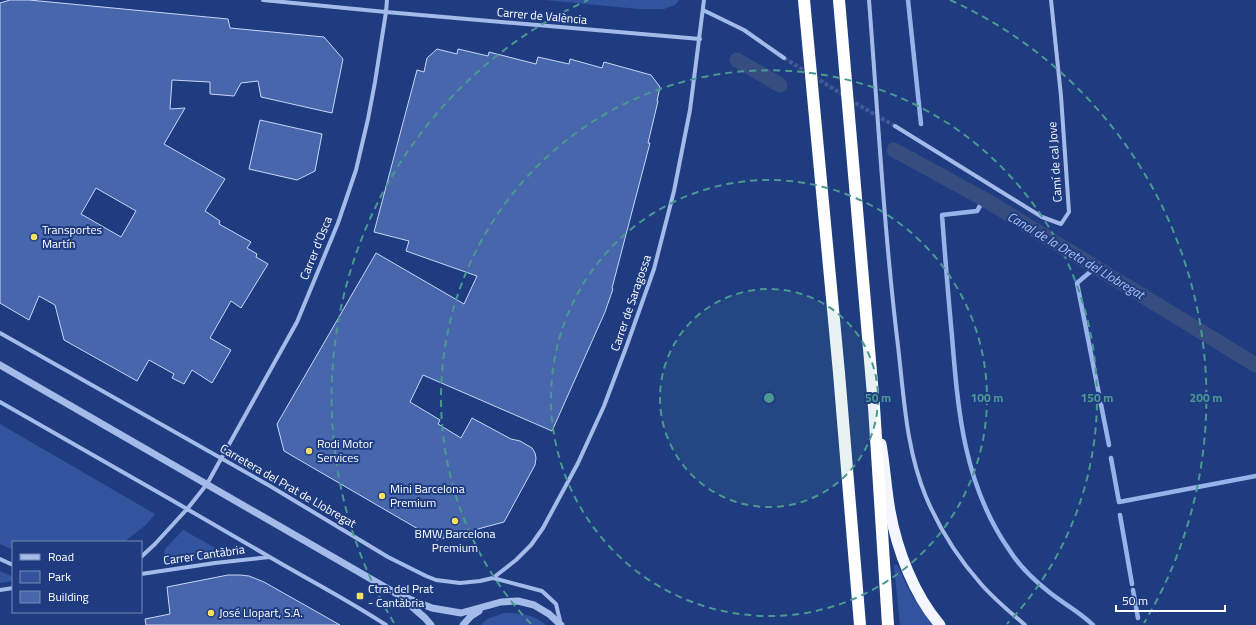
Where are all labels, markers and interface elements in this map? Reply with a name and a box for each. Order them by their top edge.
street label: Carrer de València [496,2,588,29]
street label: Camí de cal Jove [1042,121,1067,203]
water label: Canal de la Dreta del Llobregat [1004,206,1150,305]
street label: Carrer d'Osca [294,213,337,283]
place label: Transportes Martín [42,220,103,253]
marker: Transportes Martín [29,232,39,242]
street label: Carrer de Saragossa [605,252,656,354]
text: 50 m [865,388,891,407]
text: 100 m [971,388,1003,407]
text: 150 m [1081,388,1113,407]
text: 200 m [1190,388,1222,407]
centre of rings [762,391,776,405]
place label: Rodi Motor Services [317,434,373,467]
street label: Carretera del Prat de Llobregat [217,439,361,533]
marker: Rodi Motor Services [304,446,314,456]
place label: Mini Barcelona Premium [390,479,465,512]
marker: Mini Barcelona Premium [377,491,387,501]
marker: BMW Barcelona Premium [450,516,460,526]
place label: BMW Barcelona Premium [415,524,495,557]
street label: Carrer Cantàbria [162,539,246,570]
legend [12,541,142,613]
text: Road [48,547,74,566]
text: Park [48,567,71,586]
place label: Ctra. del Prat - Cantàbria [368,579,434,612]
text: Building [48,587,89,606]
scale bar [1116,587,1225,613]
marker: Ctra. del Prat - Cantàbria [355,591,365,601]
text: 50 m [1122,591,1148,610]
place label: José Llopart, S.A. [219,603,303,622]
marker: José Llopart, S.A. [206,608,216,618]

